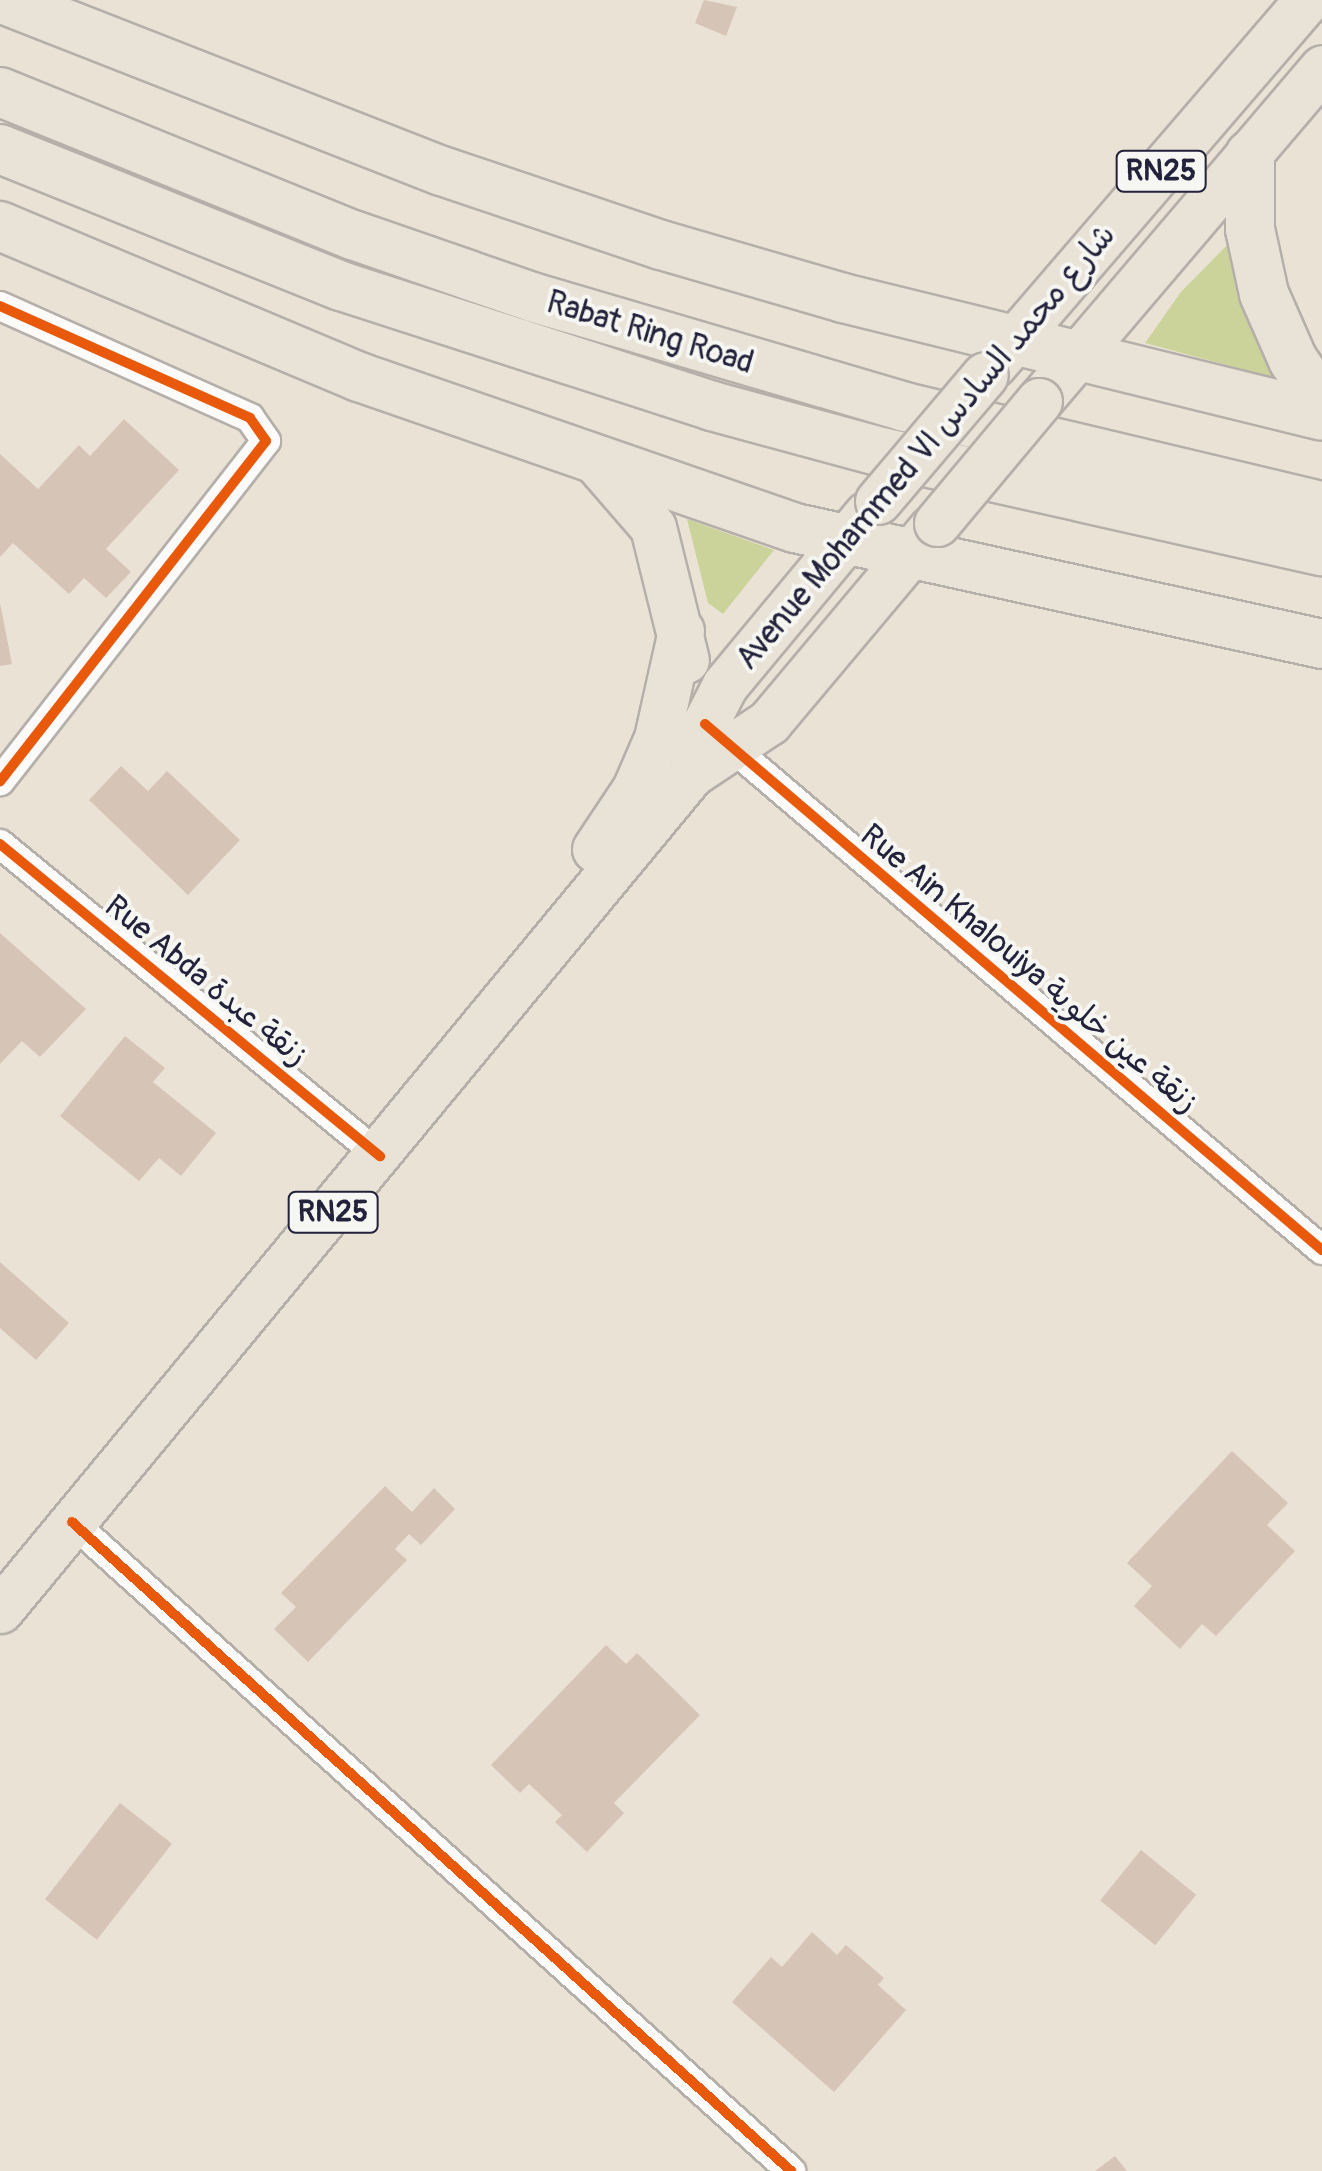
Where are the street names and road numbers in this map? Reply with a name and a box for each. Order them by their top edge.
road number: RN25 [1114,146,1208,196]
street label: Avenue Mohammed VI شارع محمد السادس [728,216,1124,678]
street label: Rabat Ring Road [542,283,758,383]
street label: Rue Ain Khalouiya زنقة عين خلوية [852,816,1206,1122]
street label: Rue Abda زنقة عبدة [97,887,315,1075]
road number: RN25 [286,1187,380,1237]

